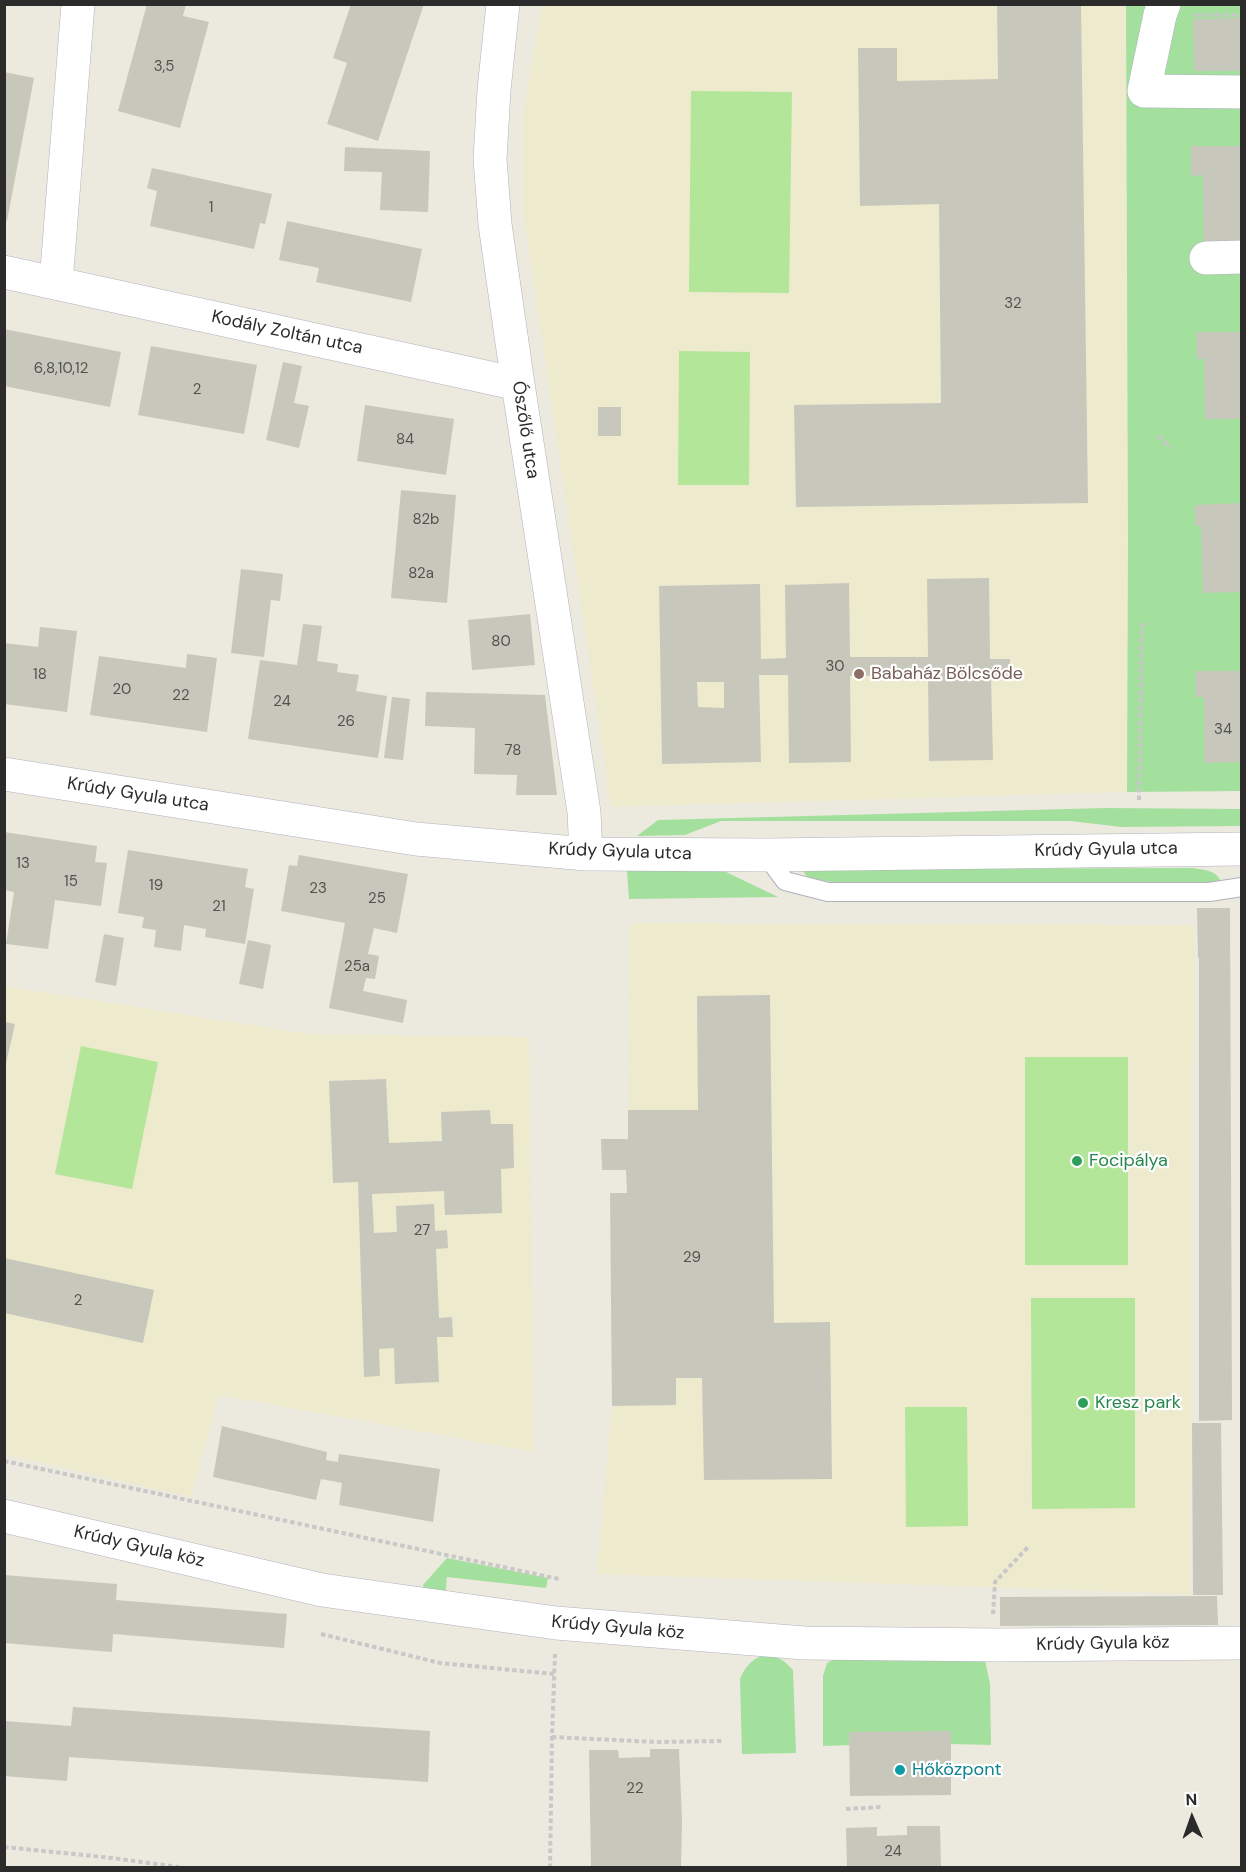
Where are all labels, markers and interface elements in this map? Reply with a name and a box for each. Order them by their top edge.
house number: 3,5 [154,58,174,76]
house number: 1 [209,199,213,217]
house number: 32 [1004,295,1022,313]
street label: Kodály Zoltán utca [209,306,365,360]
house number: 6,8,10,12 [34,360,88,378]
street label: Ószőlő utca [507,380,543,480]
house number: 2 [193,381,201,399]
house number: 84 [396,431,414,449]
house number: 82b [413,511,439,529]
house number: 82a [408,565,434,583]
house number: 80 [491,633,511,651]
house number: 30 [825,658,845,676]
place label: Babaház Bölcsőde [871,663,1023,685]
house number: 18 [33,666,47,684]
marker: Babaház Bölcsőde [852,667,866,681]
house number: 20 [113,681,131,699]
house number: 22 [172,687,190,705]
house number: 24 [273,693,291,711]
house number: 26 [337,713,355,731]
house number: 34 [1214,721,1232,739]
house number: 78 [505,742,521,760]
street label: Krúdy Gyula utca [66,773,210,817]
street label: Krúdy Gyula utca [1034,838,1178,862]
street label: Krúdy Gyula utca [548,839,692,865]
house number: 13 [16,855,30,873]
house number: 15 [64,873,78,891]
house number: 19 [149,877,163,895]
house number: 23 [309,880,327,898]
house number: 25 [368,890,386,908]
house number: 21 [212,898,226,916]
house number: 25a [344,958,370,976]
place label: Focipálya [1089,1150,1168,1172]
marker: Focipálya [1070,1154,1084,1168]
house number: 27 [414,1222,430,1240]
house number: 29 [683,1249,701,1267]
house number: 2 [74,1292,82,1310]
place label: Kresz park [1095,1392,1181,1414]
marker: Kresz park [1076,1396,1090,1410]
street label: Krúdy Gyula köz [72,1521,206,1573]
street label: Krúdy Gyula köz [551,1611,685,1645]
street label: Krúdy Gyula köz [1036,1632,1170,1656]
place label: Hőközpont [912,1759,1002,1781]
marker: Hőközpont [893,1763,907,1777]
house number: 22 [626,1780,644,1798]
north arrow [1162,1788,1222,1848]
text: N [1185,1789,1198,1810]
house number: 24 [884,1843,902,1861]

